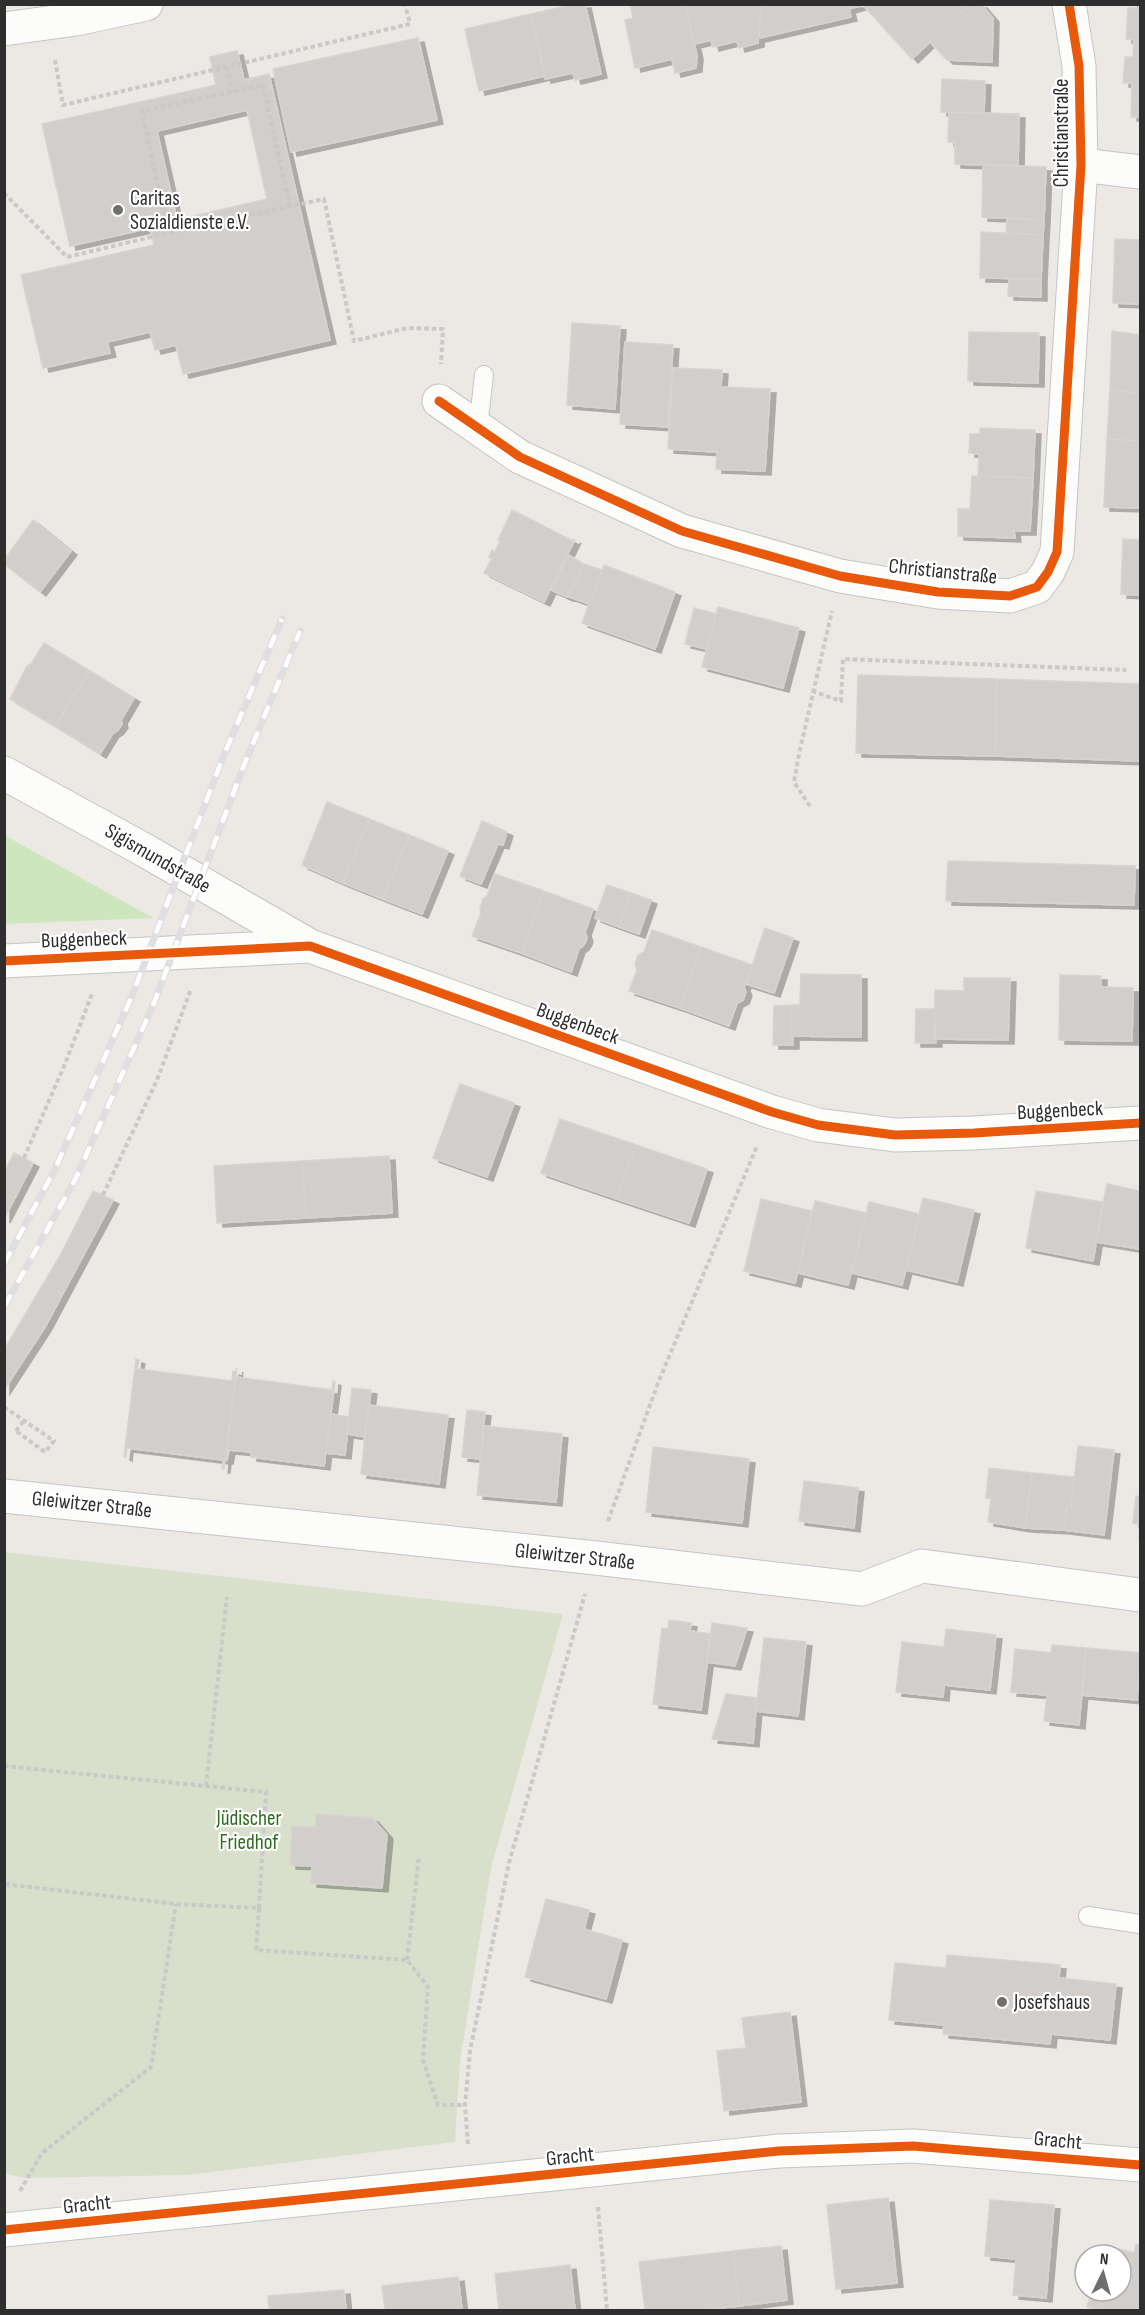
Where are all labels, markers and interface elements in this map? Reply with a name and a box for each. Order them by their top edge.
street label: Christianstraße [1049,78,1074,188]
place label: Caritas Sozialdienste e.V. [130,186,249,235]
marker: Caritas Sozialdienste e.V. [111,203,125,217]
street label: Christianstraße [887,553,998,590]
street label: Sigismundstraße [101,818,215,899]
street label: Buggenbeck [41,926,127,953]
street label: Buggenbeck [533,997,622,1050]
street label: Buggenbeck [1017,1096,1104,1125]
street label: Gleiwitzer Straße [31,1486,153,1523]
street label: Gleiwitzer Straße [514,1538,636,1575]
park label: Jüdischer Friedhof [215,1806,282,1855]
place label: Josefshaus [1013,1990,1090,2015]
marker: Josefshaus [995,1995,1009,2009]
street label: Gracht [1033,2126,1083,2155]
street label: Gracht [545,2142,595,2171]
street label: Gracht [62,2190,112,2219]
north arrow [1073,2243,1133,2303]
text: N [1099,2250,1109,2269]

